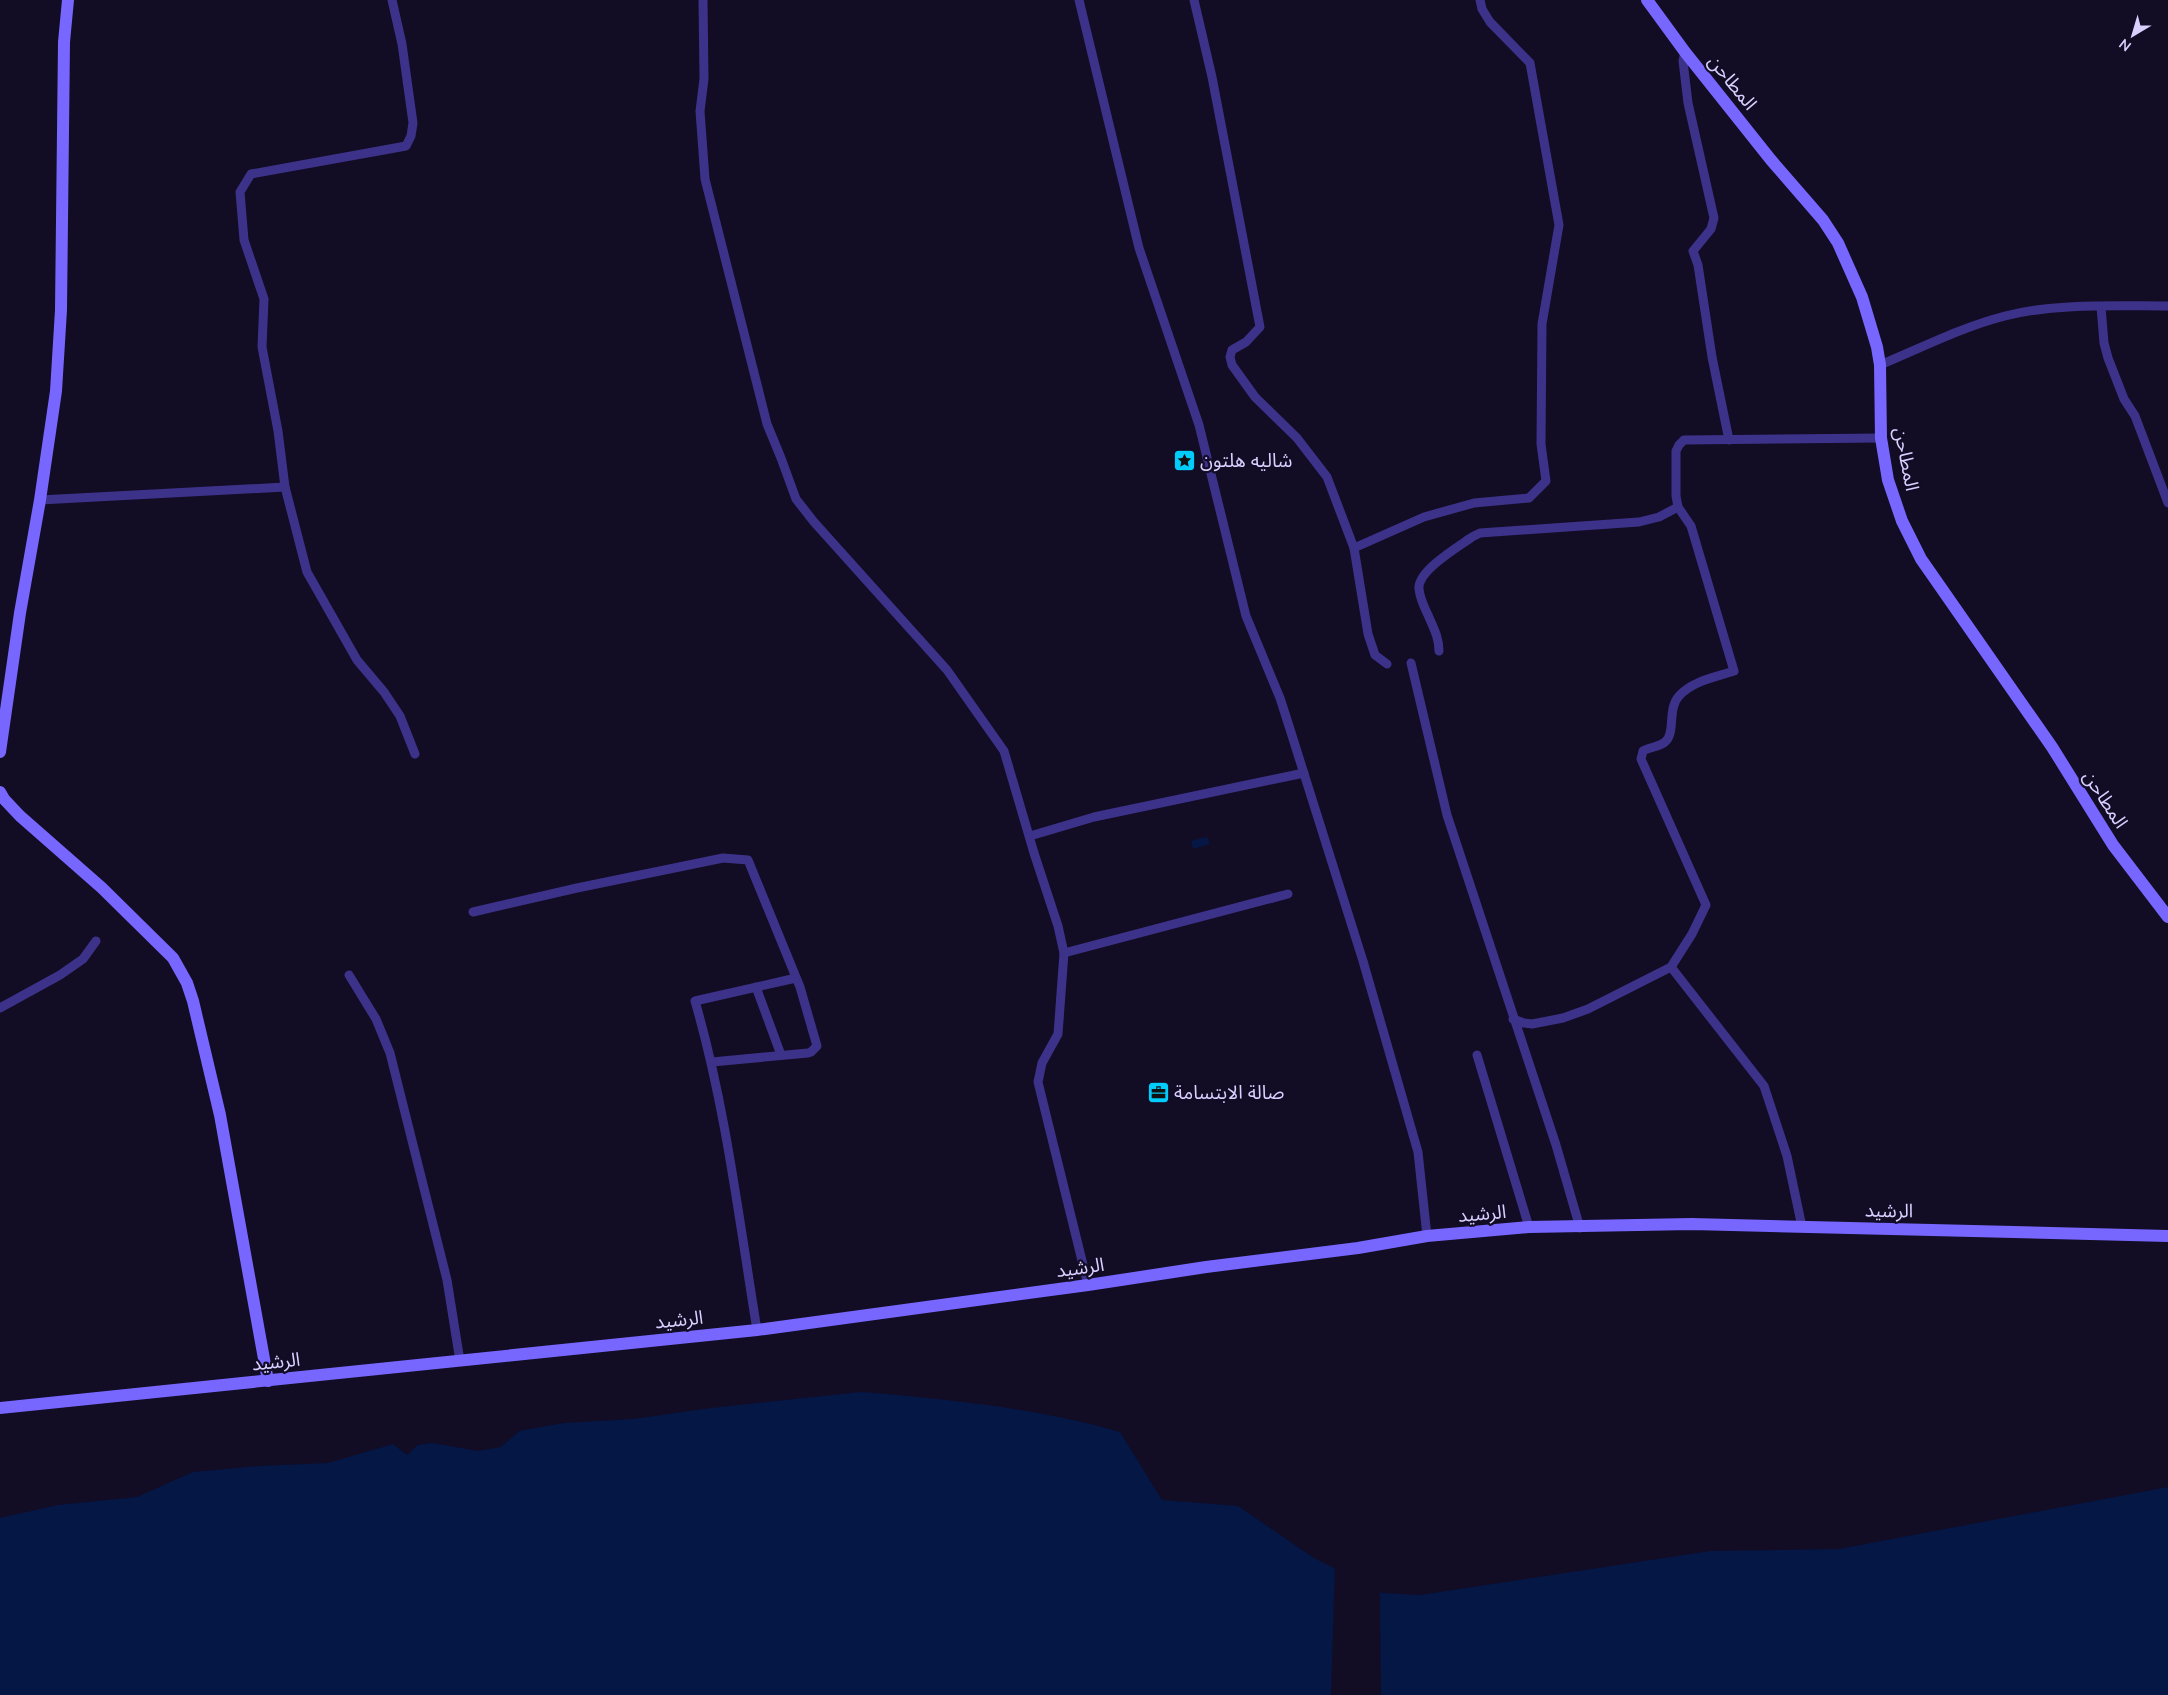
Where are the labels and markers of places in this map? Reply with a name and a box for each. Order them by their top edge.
place icon: شاليه هلتون [1172,448,1196,472]
place label: شاليه هلتون [1200,448,1292,472]
office icon: صالة الابتسامة [1146,1080,1170,1104]
place label: صالة الابتسامة [1174,1080,1285,1104]

